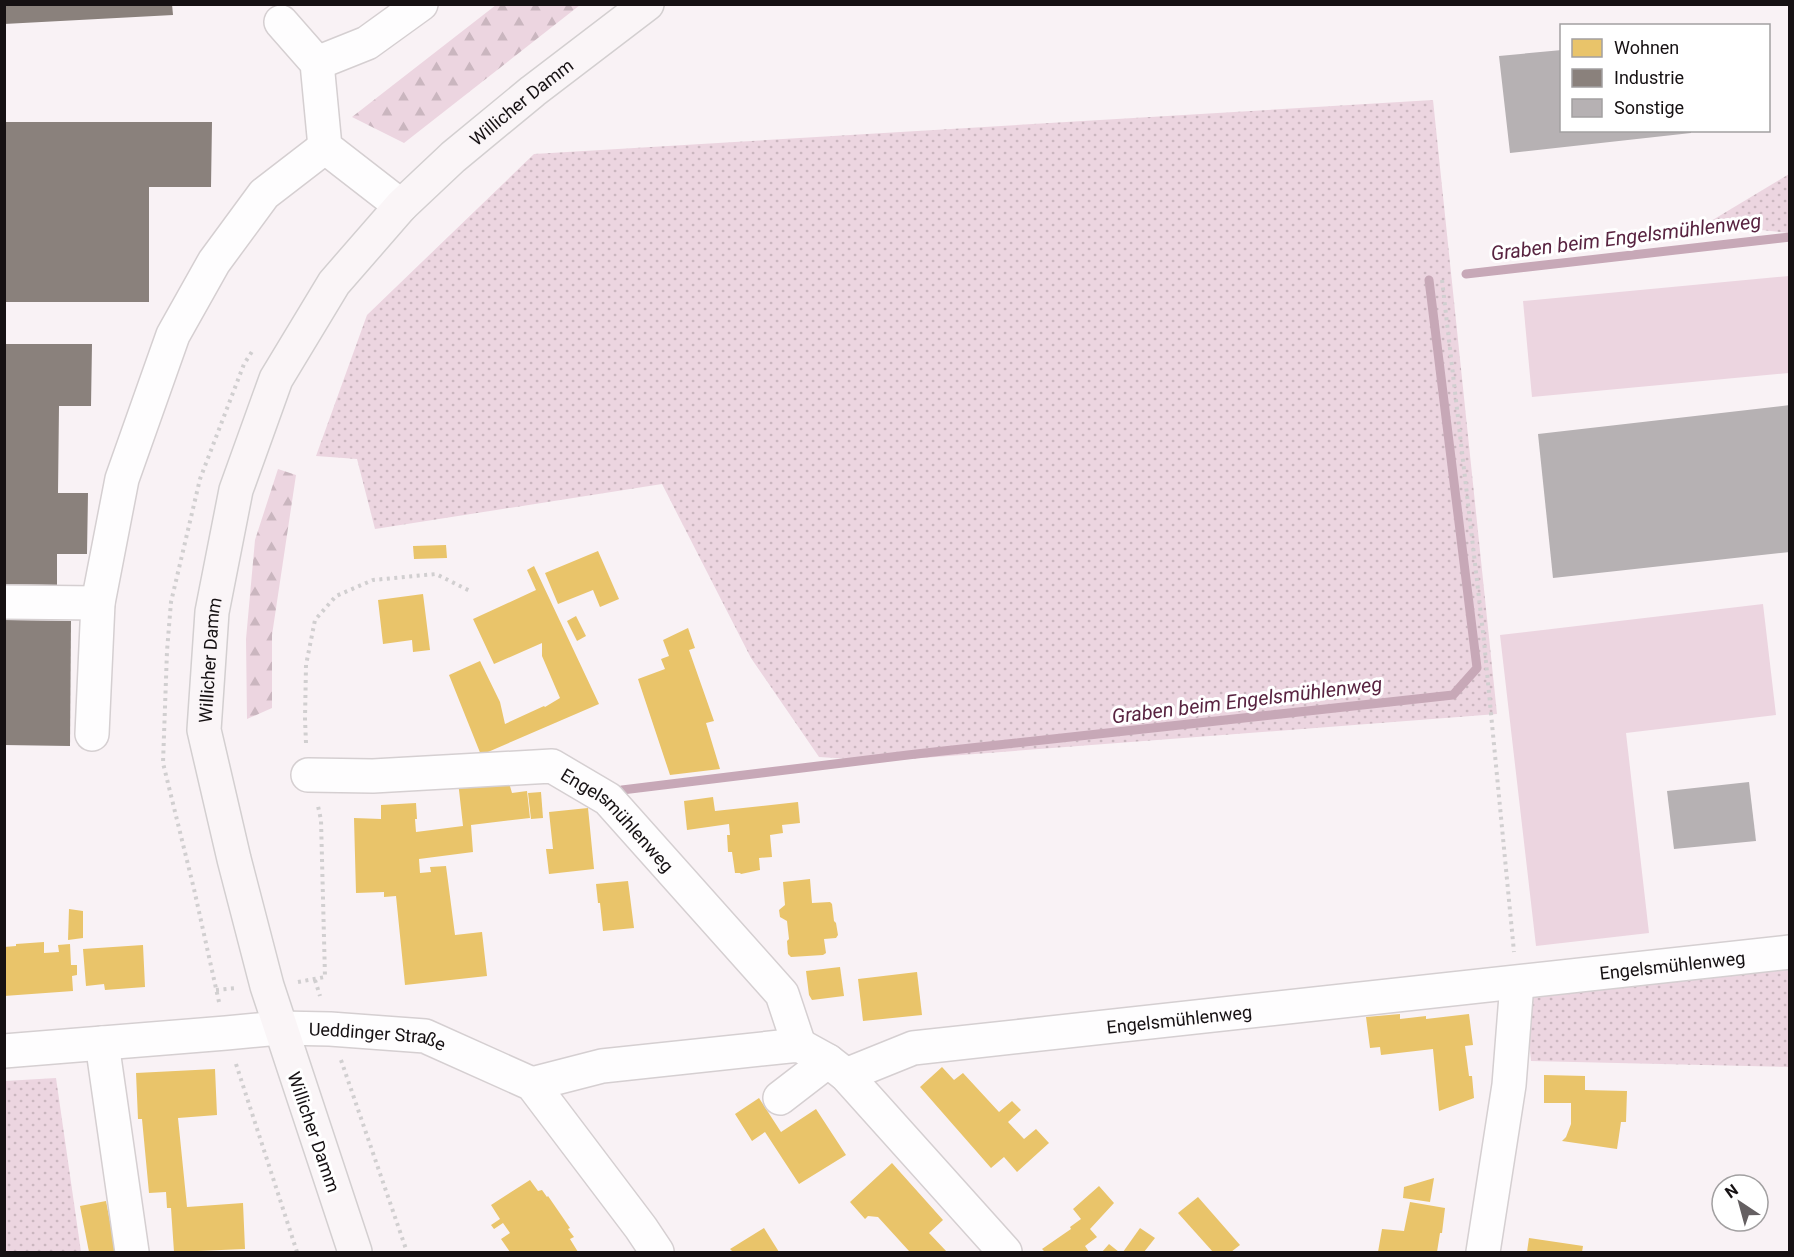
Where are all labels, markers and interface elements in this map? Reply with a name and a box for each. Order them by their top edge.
legend [1560,24,1770,132]
text: Wohnen [1614,37,1679,58]
street label: Willicher Damm [465,54,577,149]
text: Industrie [1614,67,1684,88]
text: Sonstige [1614,97,1684,118]
water label: Graben beim Engelsmühlenweg [1490,208,1763,265]
street label: Willicher Damm [194,595,225,724]
water label: Graben beim Engelsmühlenweg [1111,671,1384,728]
street label: Engelsmühlenweg [558,763,678,876]
street label: Engelsmühlenweg [1598,946,1746,983]
street label: Engelsmühlenweg [1105,1000,1253,1037]
street label: Ueddinger Straße [309,1018,449,1055]
street label: Willicher Damm [284,1069,344,1195]
north arrow [1710,1173,1770,1233]
text: N [1721,1180,1742,1202]

